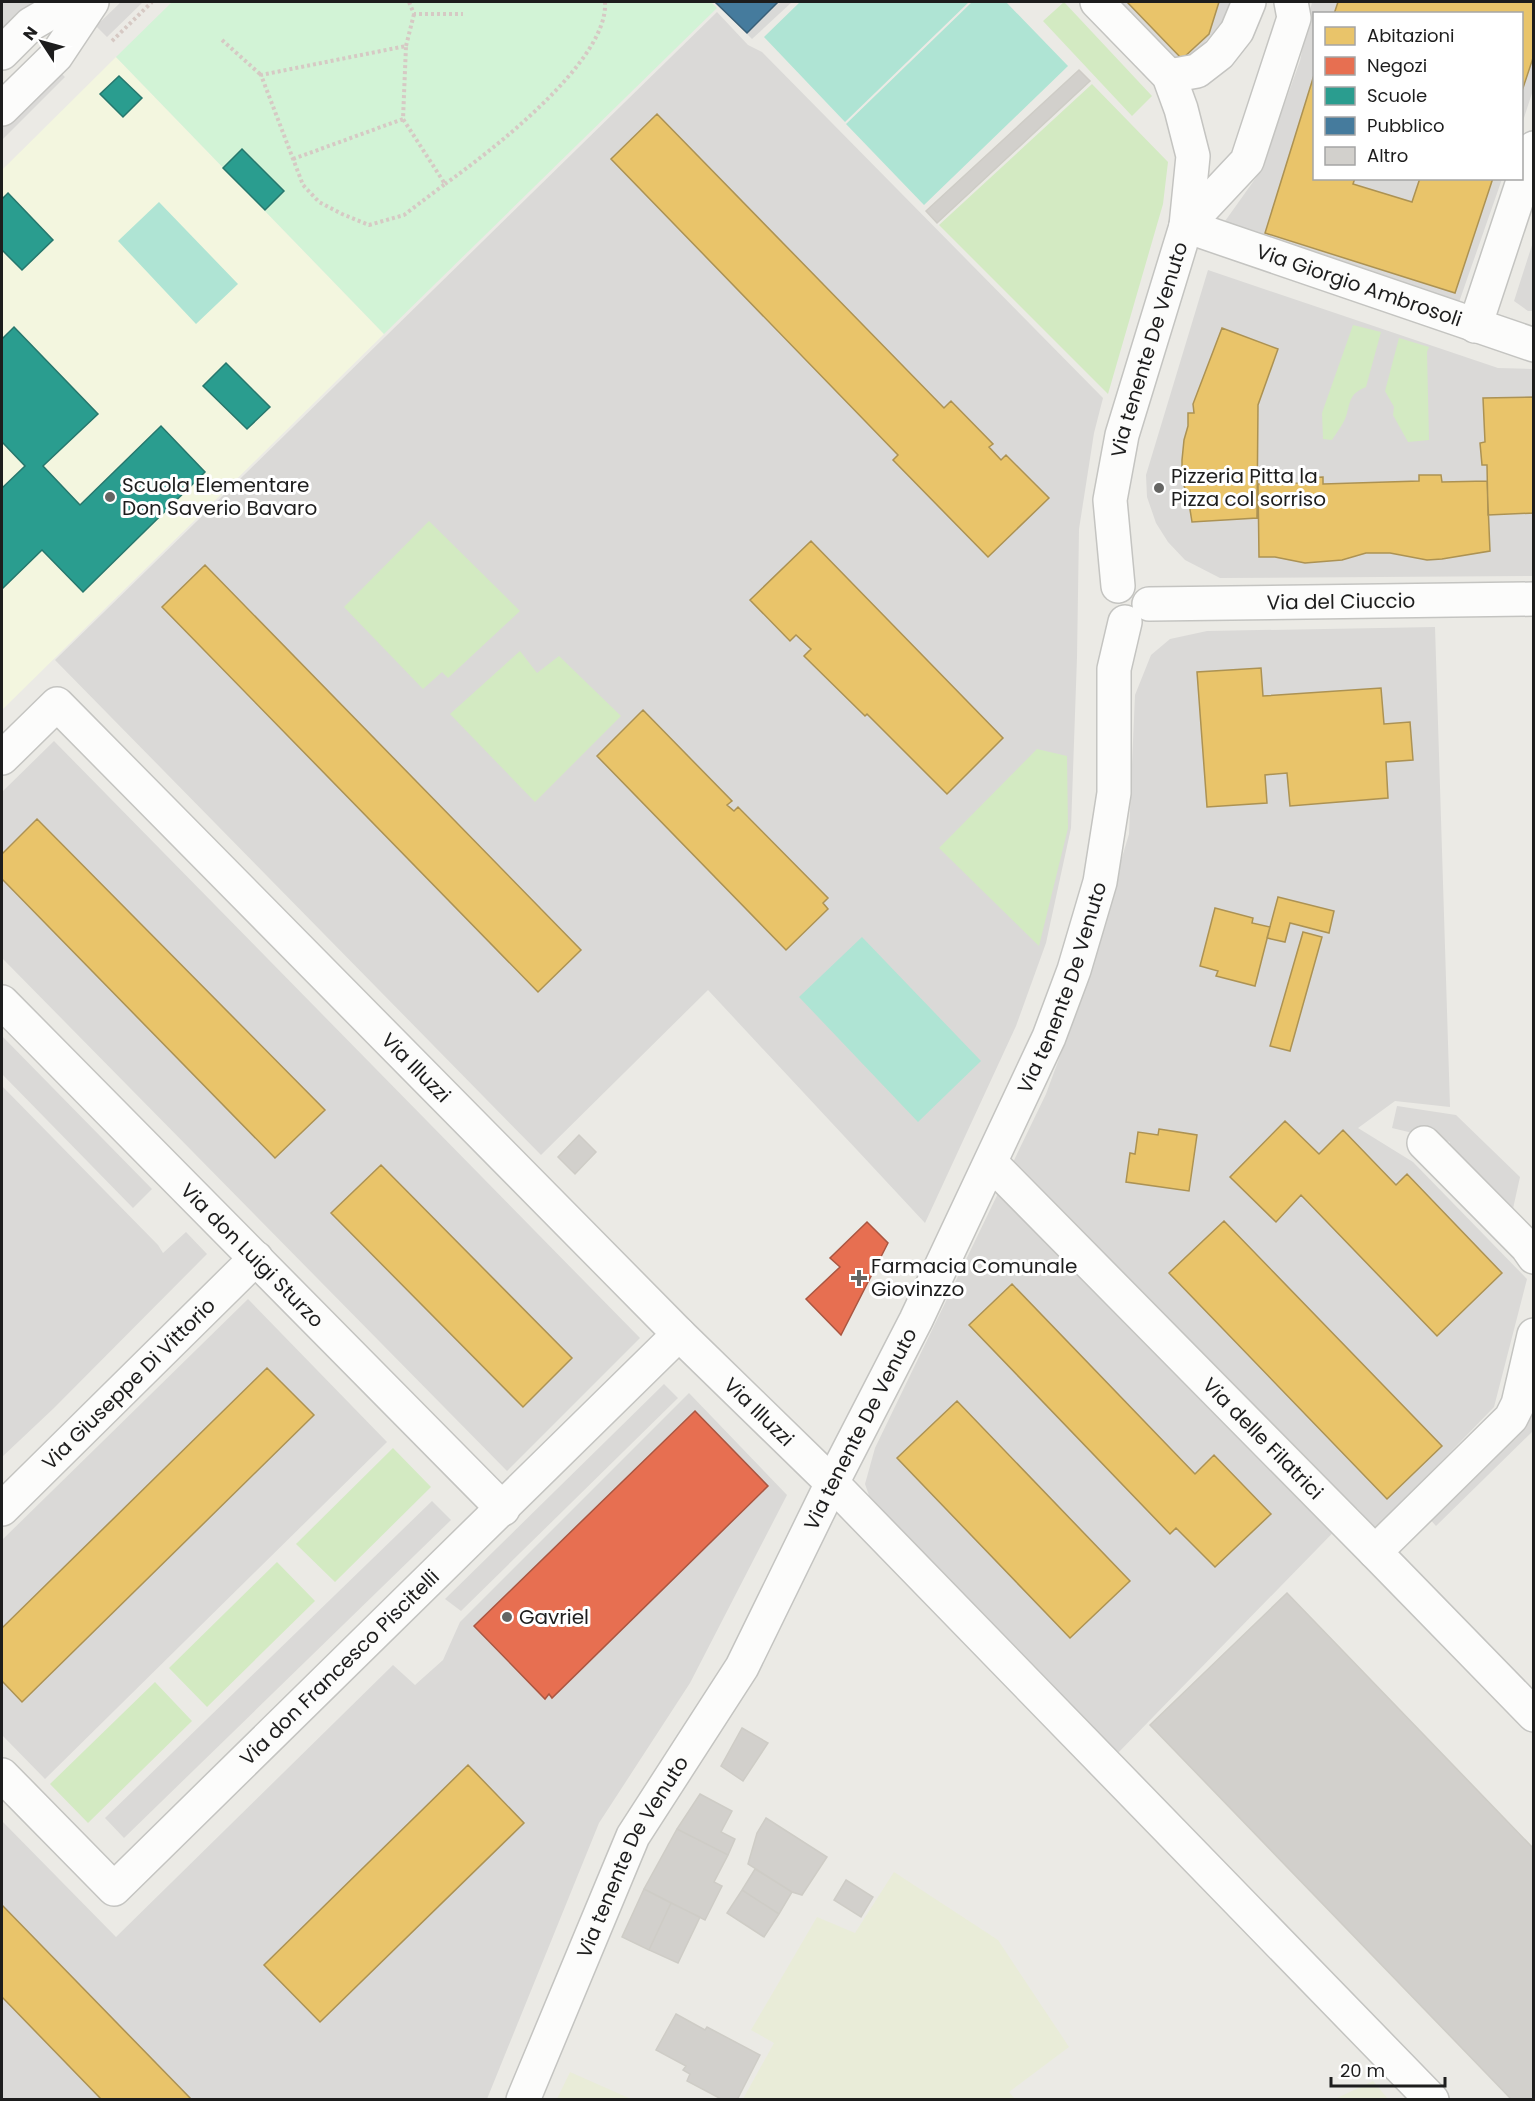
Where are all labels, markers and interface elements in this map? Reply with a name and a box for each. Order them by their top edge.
north arrow [12,12,72,72]
legend [1313,12,1523,180]
text: N [17,22,43,45]
text: Abitazioni [1367,23,1455,48]
text: Negozi [1367,53,1427,78]
text: Scuole [1367,83,1427,108]
text: Pubblico [1367,113,1445,138]
text: Altro [1367,143,1408,168]
street label: Via Giorgio Ambrosoli [1253,237,1466,333]
street label: Via tenente De Venuto [1104,238,1194,459]
place label: Pizzeria Pitta la Pizza col sorriso [1171,462,1326,513]
place label: Scuola Elementare Don Saverio Bavaro [122,471,317,522]
marker: Pizzeria Pitta la Pizza col sorriso [1152,481,1166,495]
marker: Scuola Elementare Don Saverio Bavaro [103,490,117,504]
street label: Via del Ciuccio [1266,587,1416,616]
street label: Via tenente De Venuto [1010,878,1113,1098]
street label: Via Illuzzi [375,1026,457,1109]
street label: Via don Luigi Sturzo [174,1177,330,1334]
place label: Farmacia Comunale Giovinzzo [871,1252,1077,1303]
marker: Farmacia Comunale Giovinzzo [852,1271,866,1285]
street label: Via Giuseppe Di Vittorio [36,1292,222,1476]
street label: Via tenente De Venuto [797,1323,924,1535]
street label: Via Illuzzi [718,1371,800,1453]
street label: Via delle Filatrici [1196,1371,1329,1506]
street label: Via don Francesco Piscitelli [234,1563,446,1772]
place label: Gavriel [519,1603,589,1631]
marker: Gavriel [500,1610,514,1624]
street label: Via tenente De Venuto [570,1750,695,1962]
scale bar [1331,2050,1445,2088]
text: 20 m [1340,2058,1385,2083]

